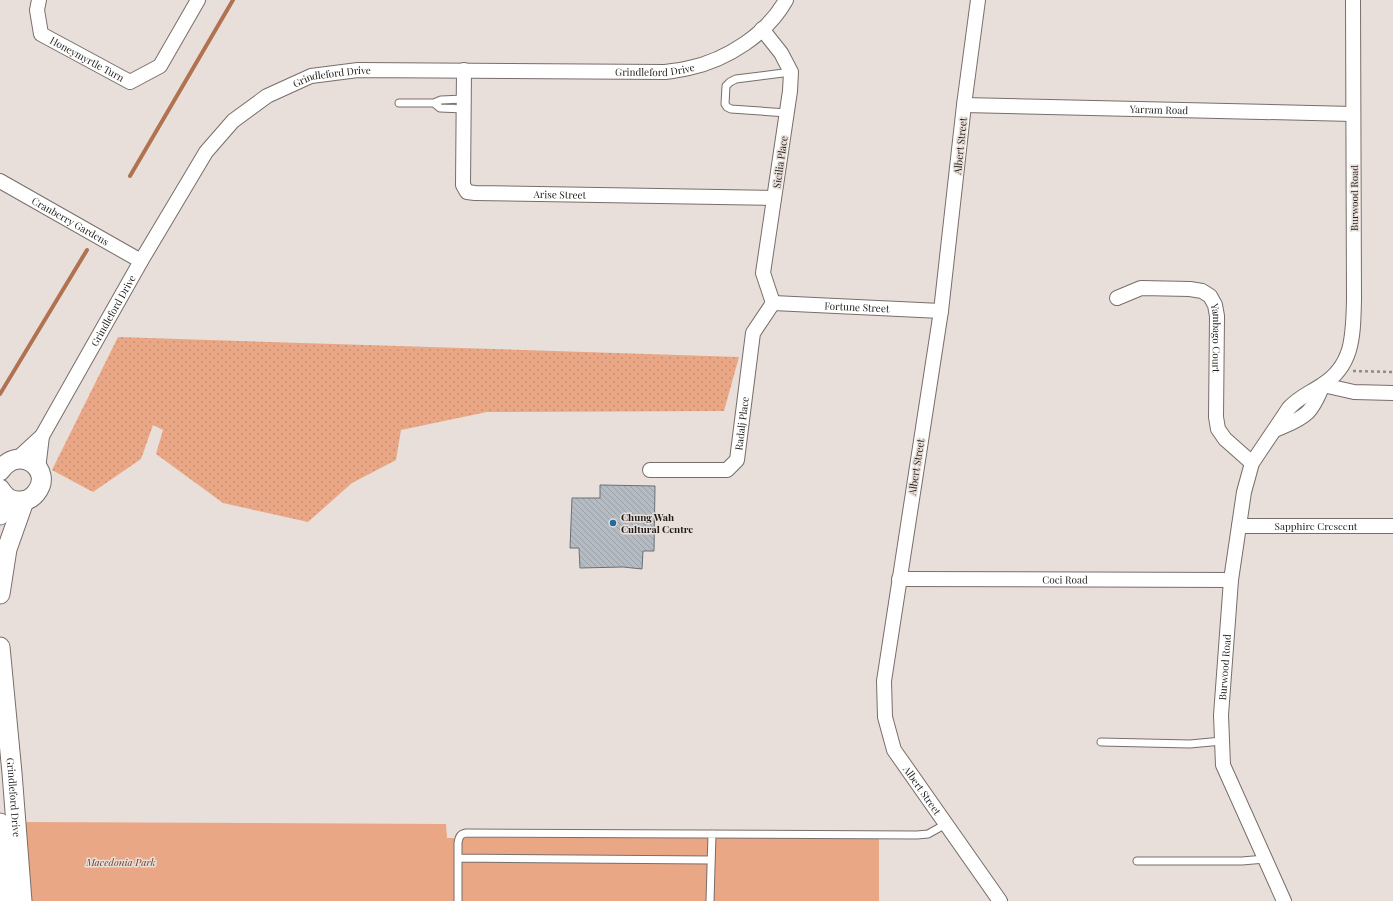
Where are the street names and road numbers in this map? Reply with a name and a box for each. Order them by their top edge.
street label: Honeymyrtle Turn [48,33,127,85]
street label: Grindleford Drive [615,60,696,79]
street label: Grindleford Drive [290,63,371,90]
street label: Yarram Road [1129,102,1188,117]
street label: Albert Street [950,116,970,176]
street label: Sicilia Place [769,135,791,189]
street label: Burwood Road [1347,165,1361,231]
street label: Arise Street [532,187,587,202]
street label: Cranberry Gardens [29,193,112,248]
street label: Grindleford Drive [87,272,139,349]
street label: Fortune Street [824,298,890,316]
street label: Yambago Court [1208,301,1224,373]
street label: Radalj Place [731,396,752,451]
street label: Albert Street [904,437,927,497]
street label: Sapphire Crescent [1275,519,1358,533]
street label: Coci Road [1042,572,1088,587]
street label: Burwood Road [1215,634,1234,701]
street label: Grindleford Drive [4,757,24,838]
street label: Albert Street [900,762,945,818]

